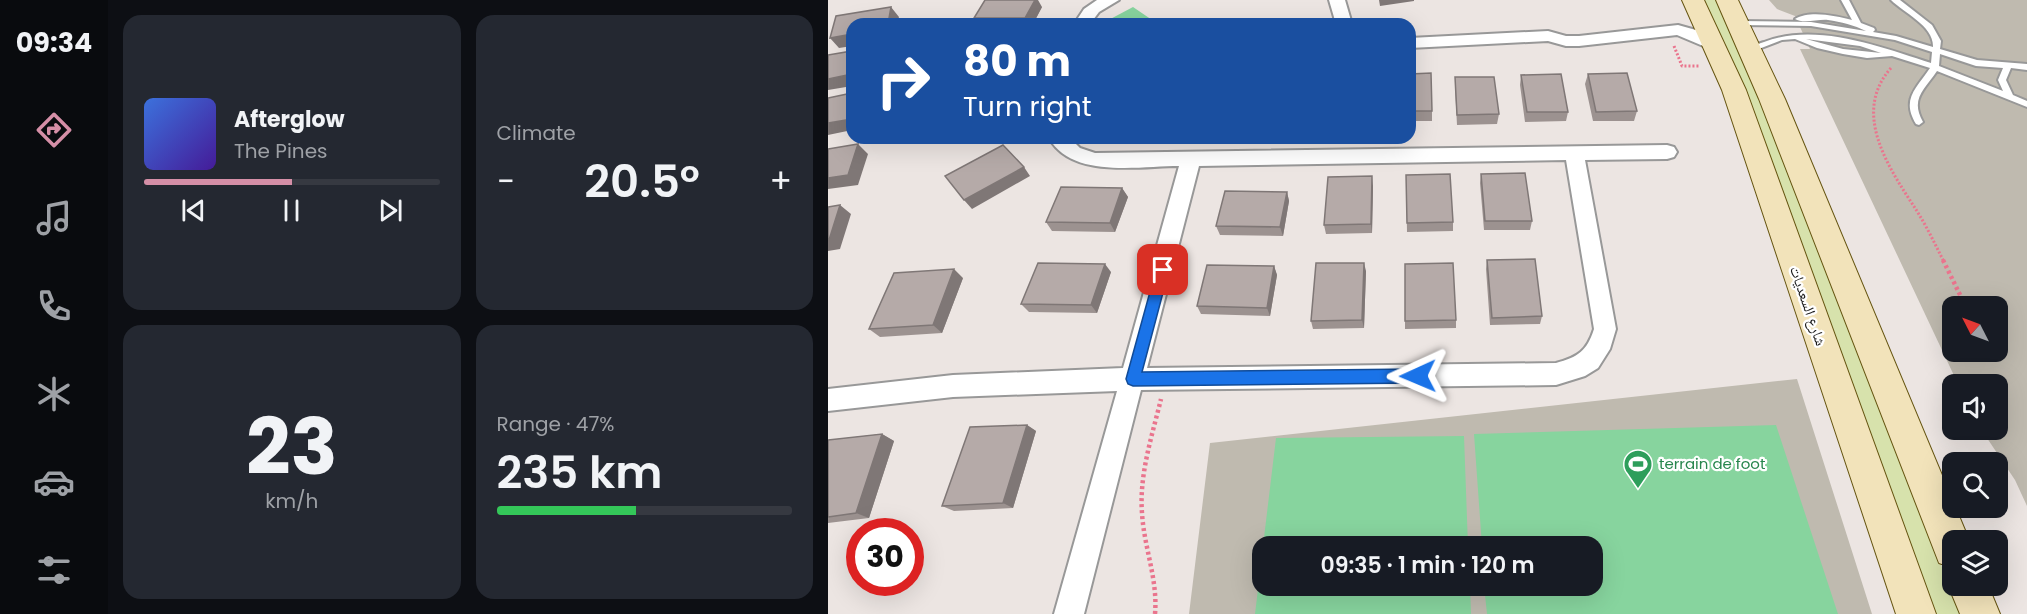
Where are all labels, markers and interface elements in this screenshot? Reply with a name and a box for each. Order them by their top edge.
text: 09:34 [16,24,92,61]
text: 80 m [963,32,1071,91]
icon: right [864,42,942,120]
text: Turn right [963,88,1092,125]
text: Afterglow [234,104,345,135]
icon: directions [33,109,75,151]
text: Climate [497,119,576,147]
text: The Pines [234,137,328,165]
text: 20.5° [584,150,700,213]
text: − [497,158,515,205]
text: + [769,158,792,205]
icon: previous [177,194,210,227]
icon: pause [275,194,308,227]
icon: next [374,194,407,227]
icon: music [33,197,75,239]
pin [1137,244,1188,295]
icon: arrive [1146,253,1179,286]
street label: شارع السعديات [1785,263,1832,349]
icon: phone [33,285,75,327]
north arrow [1942,296,2008,362]
map controls [1942,296,2008,596]
position arrow [1386,344,1450,408]
icon: climate [33,373,75,415]
button: sound [1942,374,2008,440]
text: 23 [246,392,338,501]
text: Range · 47% [497,410,615,438]
text: 235 km [497,441,662,504]
sports icon: terrain de foot [1622,448,1654,490]
button: search [1942,452,2008,518]
place label: terrain de foot [1659,453,1765,474]
icon: car [33,461,75,503]
text: km/h [265,487,318,515]
speed limit sign: 30 [846,518,924,596]
button: layers [1942,530,2008,596]
icon: filters [33,549,75,591]
text: 09:35 · 1 min · 120 m [1321,550,1534,581]

